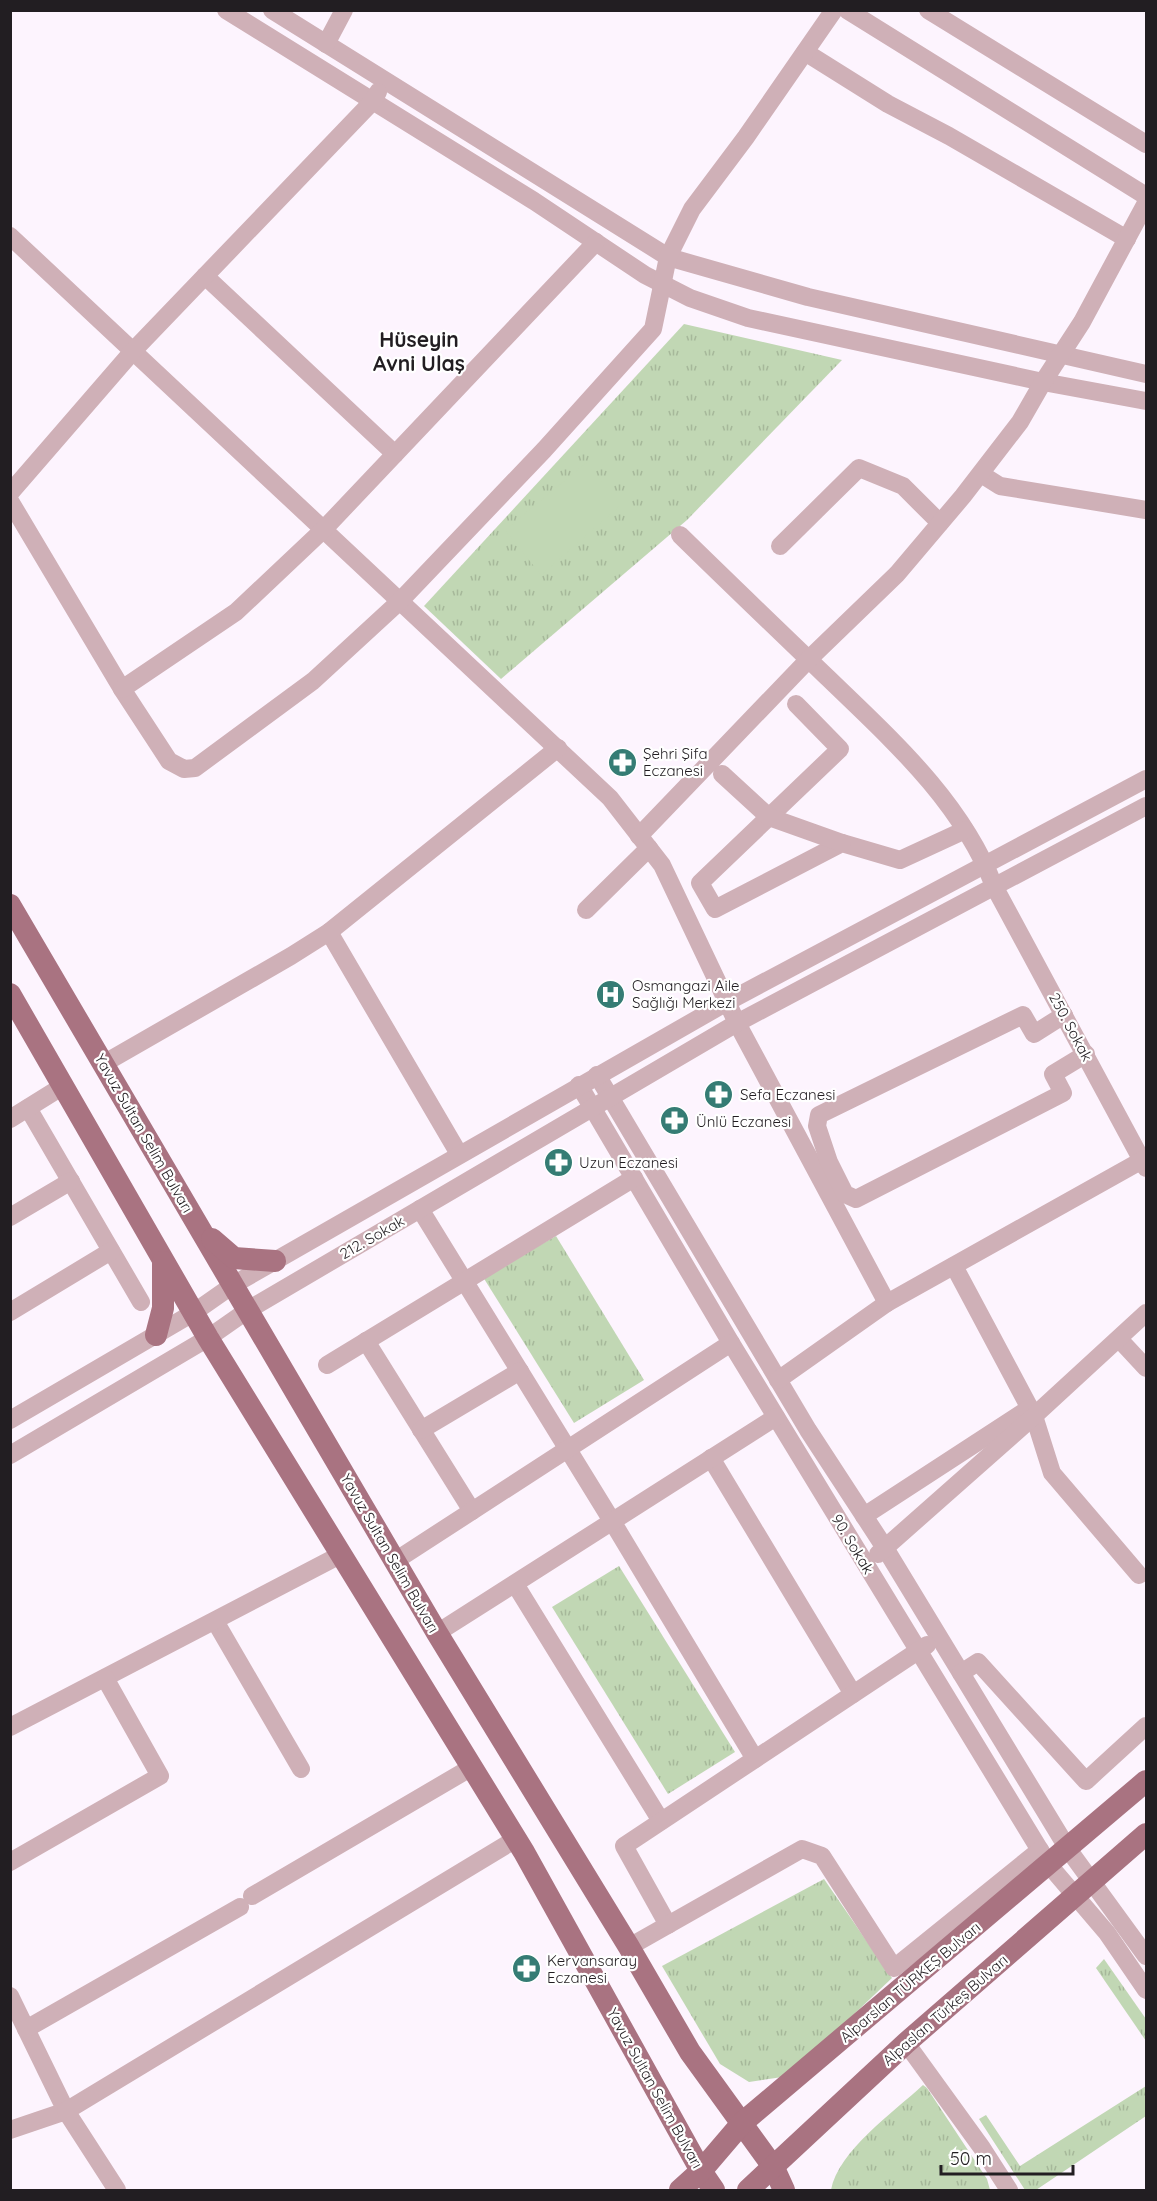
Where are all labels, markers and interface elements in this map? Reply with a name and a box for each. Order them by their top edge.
district label: Hüseyin Avni Ulaş [373,326,465,376]
place label: Şehri Şifa Eczanesi [643,744,708,780]
pharmacy icon: Şehri Şifa Eczanesi [606,746,638,778]
place label: Osmangazi Aile Sağlığı Merkezi [632,976,740,1012]
hospital icon: Osmangazi Aile Sağlığı Merkezi [595,978,627,1010]
street label: 250. Sokak [1045,990,1097,1064]
street label: Yavuz Sultan Selim Bulvarı [91,1050,197,1216]
pharmacy icon: Sefa Eczanesi [703,1078,735,1110]
place label: Sefa Eczanesi [740,1085,835,1104]
pharmacy icon: Ünlü Eczanesi [659,1105,691,1137]
place label: Ünlü Eczanesi [696,1112,791,1131]
pharmacy icon: Uzun Eczanesi [542,1146,574,1178]
place label: Uzun Eczanesi [579,1153,678,1172]
street label: 212. Sokak [336,1211,408,1263]
street label: Yavuz Sultan Selim Bulvarı [337,1470,443,1636]
street label: 90. Sokak [828,1511,878,1577]
street label: Alparslan TÜRKEŞ Bulvarı [836,1918,984,2046]
street label: Alpaslan Türkeş Bulvarı [878,1950,1012,2070]
place label: Kervansaray Eczanesi [547,1951,637,1987]
pharmacy icon: Kervansaray Eczanesi [510,1953,542,1985]
street label: Yavuz Sultan Selim Bulvarı [603,2004,707,2172]
scale bar [941,2138,1073,2176]
text: 50 m [950,2147,992,2170]

